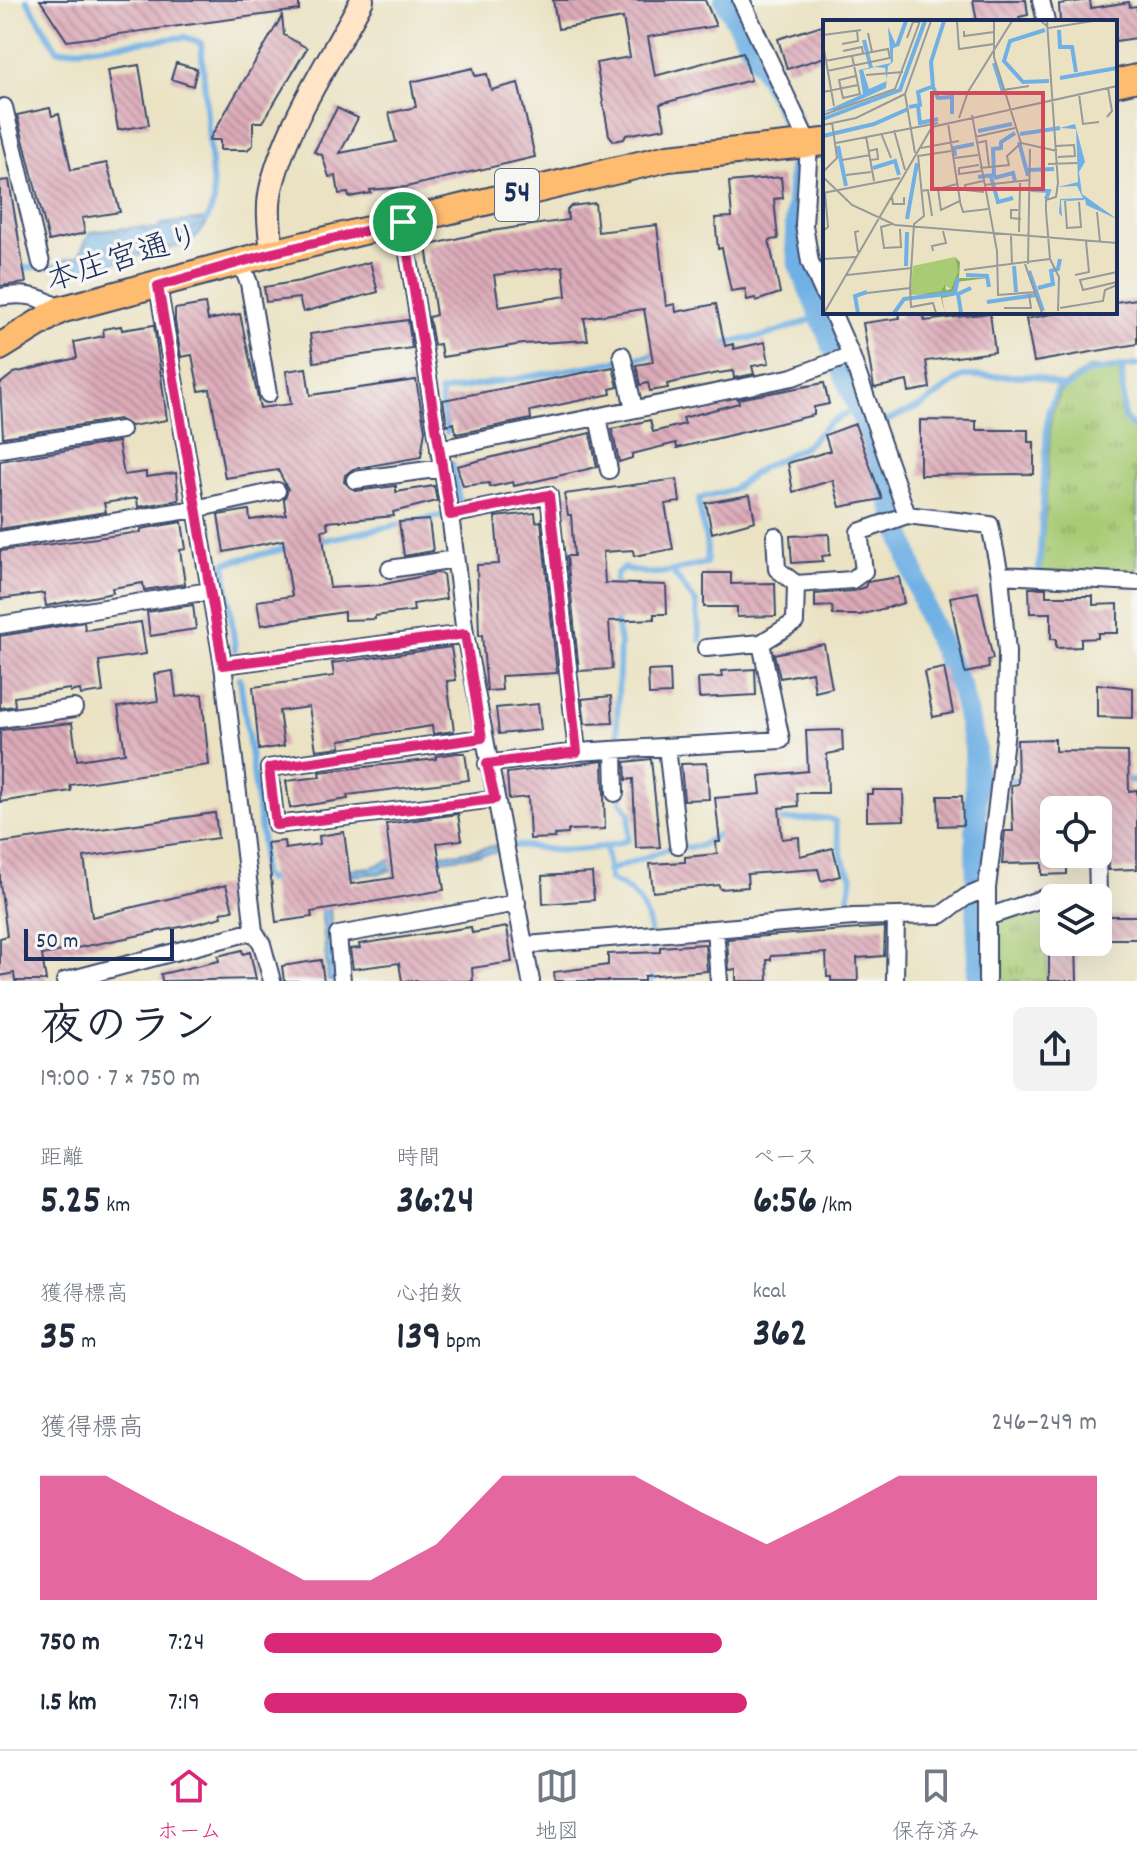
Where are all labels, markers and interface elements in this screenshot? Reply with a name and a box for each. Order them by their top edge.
inset map [823,20,1117,314]
road number: 54 [495,169,539,221]
pin [369,188,437,256]
icon: arrive [381,200,425,244]
street label: 本庄宮通り [41,216,207,306]
map controls [1040,796,1112,956]
button: locate [1040,796,1112,868]
button: layers [1040,884,1112,956]
scale bar [24,925,174,961]
text: 50 m [36,927,78,958]
text: 夜のラン [40,999,216,1062]
button: share [1013,1007,1097,1091]
text: 19:00 · 7 × 750 m [40,1061,200,1098]
text: 距離 [40,1144,84,1175]
text: 時間 [396,1144,440,1175]
text: ペース [753,1144,817,1175]
text: 5.25 [40,1175,101,1232]
text: 36:24 [396,1175,474,1232]
text: 6:56 [753,1175,817,1232]
text: km [101,1191,130,1222]
text: /km [817,1191,852,1222]
text: kcal [753,1277,786,1308]
text: 獲得標高 [40,1280,128,1311]
text: 心拍数 [396,1280,462,1311]
text: 362 [753,1308,808,1365]
text: 35 [40,1311,76,1368]
text: 139 [396,1311,441,1368]
text: m [76,1327,96,1358]
text: bpm [441,1327,481,1358]
text: 246–249 m [991,1405,1097,1442]
text: 獲得標高 [40,1411,144,1448]
text: 750 m [40,1625,100,1662]
text: 7:24 [168,1625,204,1662]
text: 1.5 km [40,1685,97,1722]
text: 7:19 [168,1685,200,1722]
tab: ホーム [157,1764,222,1849]
tab: 地図 [535,1764,579,1849]
tab: 保存済み [892,1764,980,1849]

